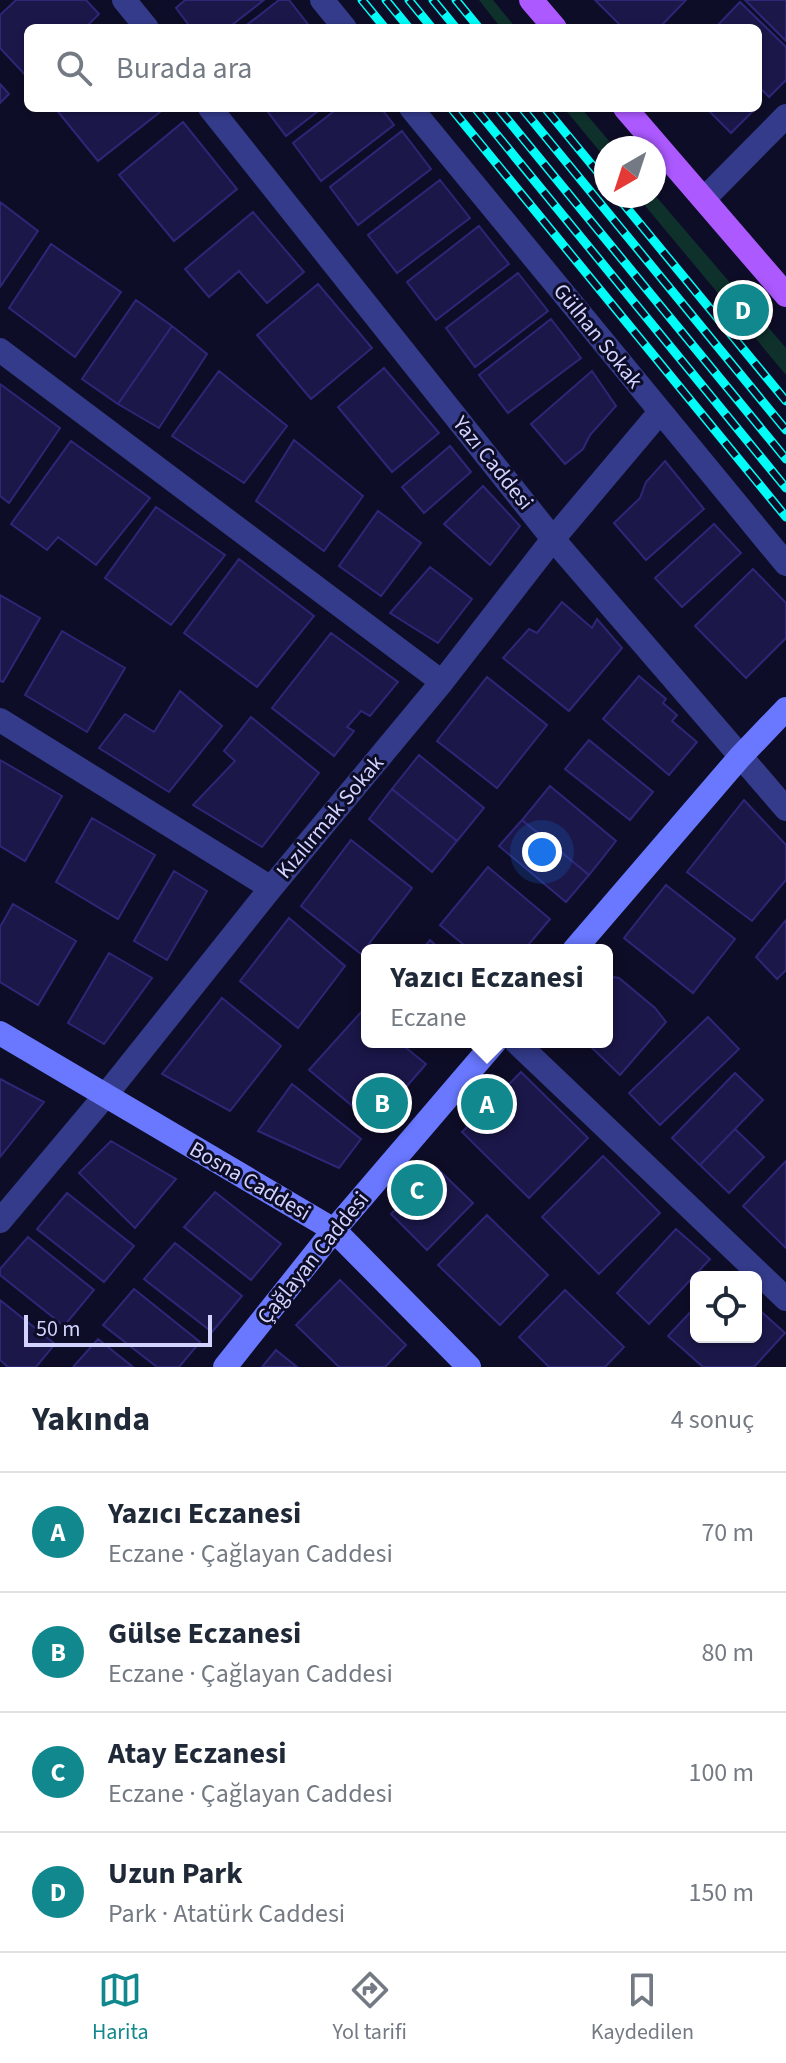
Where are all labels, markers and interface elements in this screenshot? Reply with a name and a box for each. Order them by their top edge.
search box [24,24,762,112]
icon: search [52,46,96,90]
text: Burada ara [116,47,253,90]
north arrow [594,136,666,208]
street label: Gülhan Sokak [546,277,650,395]
pin: D [717,280,769,340]
street label: Yazı Caddesi [444,408,541,517]
street label: Kızılırmak Sokak [269,748,391,886]
your location [522,832,562,872]
popup [361,944,613,1048]
text: Yazıcı Eczanesi [390,956,584,999]
text: Eczane [390,999,466,1036]
pin: B [356,1073,408,1133]
pin: A [461,1074,513,1134]
street label: Bosna Caddesi [183,1133,317,1229]
pin: C [391,1160,443,1220]
street label: Çağlayan Caddesi [249,1185,377,1331]
map controls [690,1271,762,1343]
button: locate [690,1271,762,1343]
scale bar [24,1311,212,1347]
text: 50 m [36,1313,81,1345]
text: Yakında [32,1395,150,1444]
text: 4 sonuç [671,1401,754,1438]
text: Yazıcı Eczanesi [108,1492,301,1535]
text: A [51,1514,65,1551]
text: 70 m [701,1514,754,1551]
text: Eczane · Çağlayan Caddesi [108,1535,393,1572]
text: Gülse Eczanesi [108,1612,301,1655]
text: B [50,1634,66,1671]
text: 80 m [701,1634,754,1671]
text: Eczane · Çağlayan Caddesi [108,1655,393,1692]
text: Atay Eczanesi [108,1732,287,1775]
text: C [50,1754,66,1791]
text: 100 m [688,1754,754,1791]
text: Eczane · Çağlayan Caddesi [108,1775,393,1812]
text: Uzun Park [108,1852,243,1895]
text: D [50,1874,66,1911]
text: 150 m [688,1874,754,1911]
text: Park · Atatürk Caddesi [108,1895,345,1932]
tab: Harita [92,1968,148,2048]
tab: Yol tarifi [332,1968,407,2048]
tab: Kaydedilen [591,1968,694,2048]

